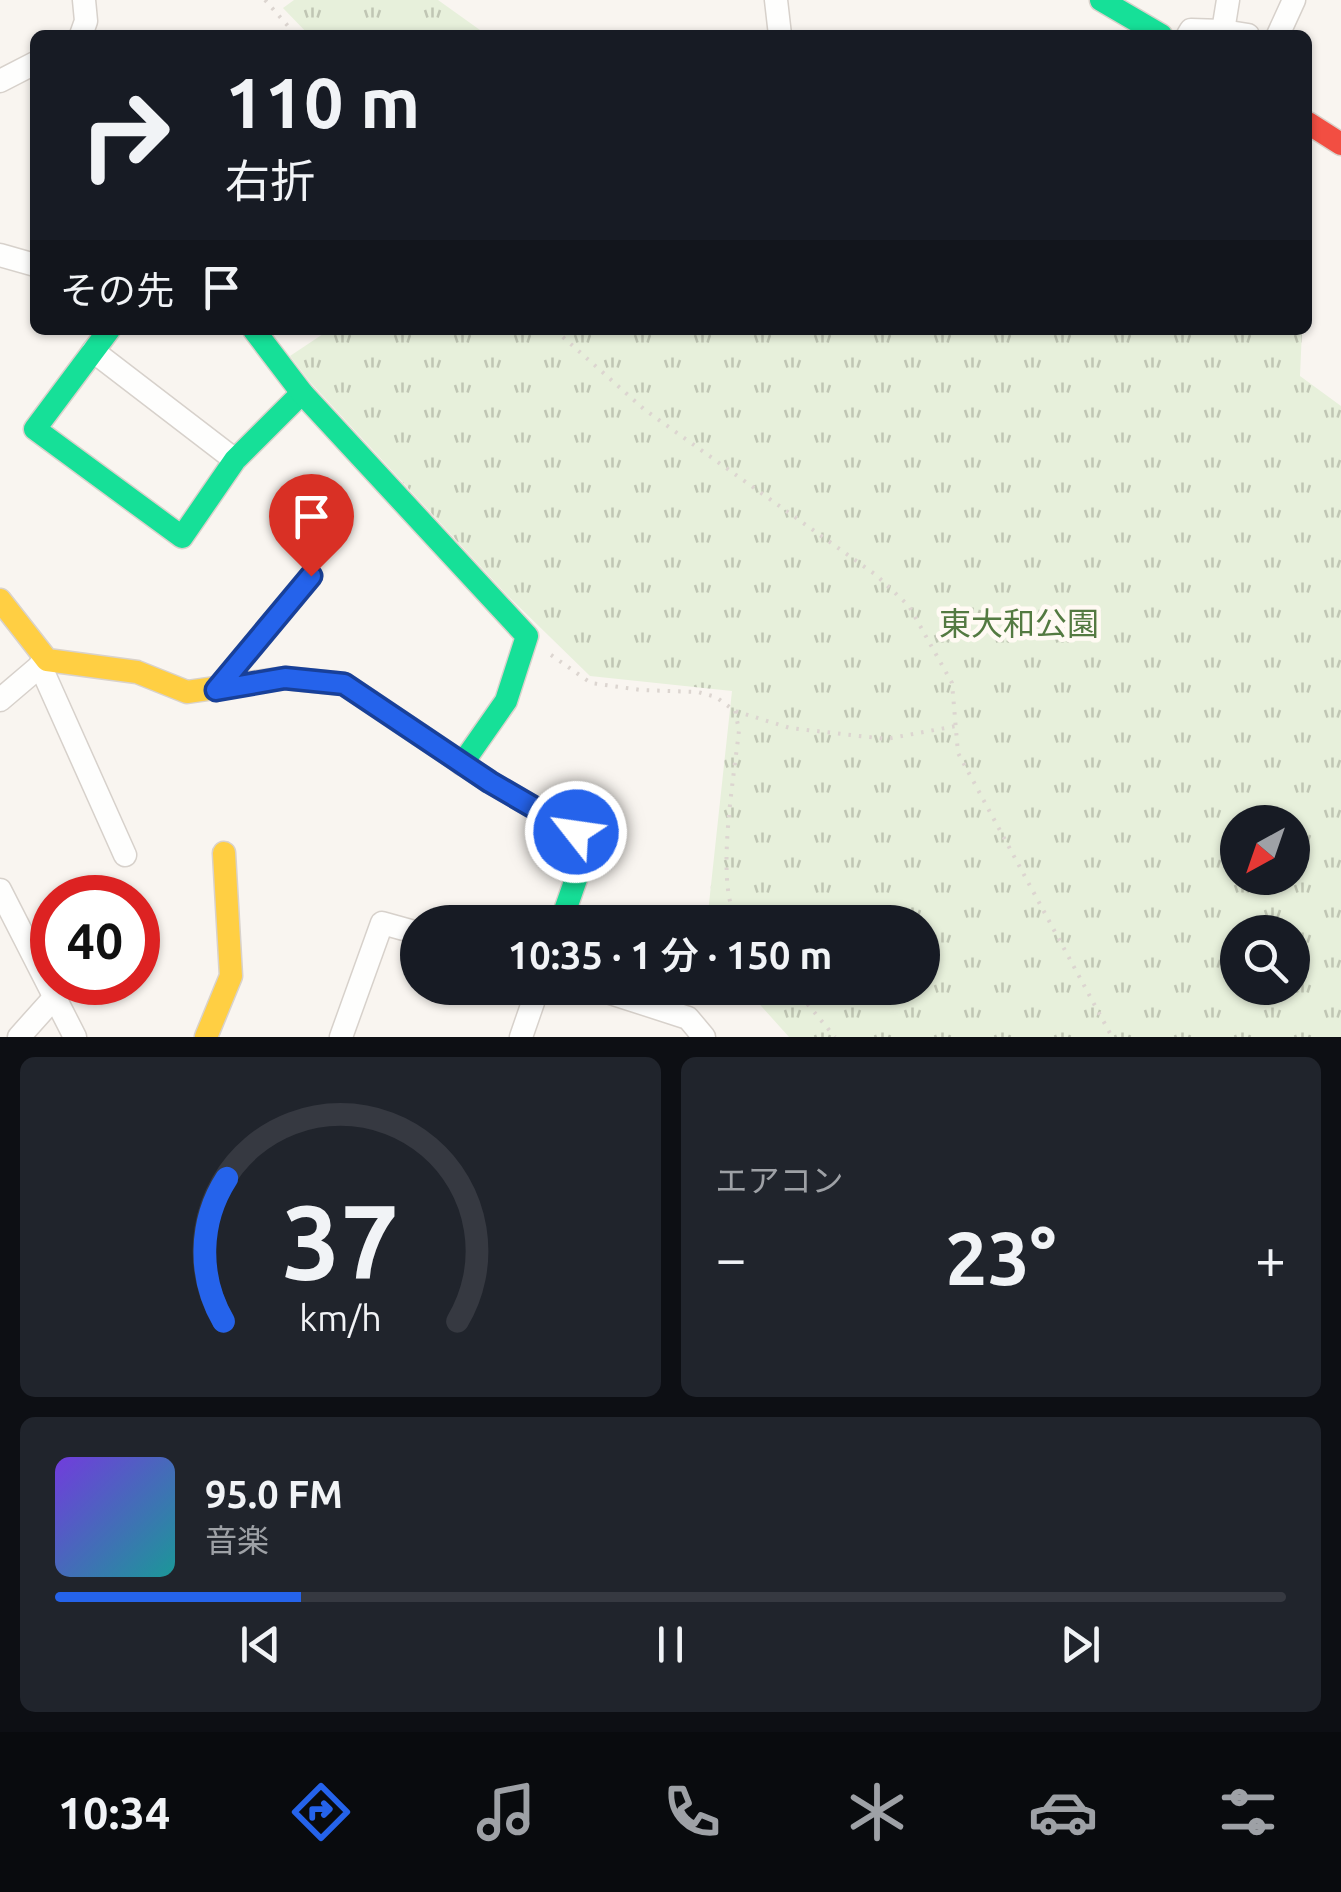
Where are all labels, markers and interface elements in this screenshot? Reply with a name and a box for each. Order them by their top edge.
text: 110 m [225,63,420,141]
icon: right [60,70,190,200]
text: 右折 [225,155,315,206]
icon: arrive [194,260,249,315]
text: その先 [60,269,174,311]
pin [269,474,354,577]
icon: arrive [284,489,339,544]
park label: 東大和公園 [939,605,1099,641]
position arrow [524,780,628,884]
north arrow [1220,805,1310,895]
map controls [1220,805,1310,1005]
speed limit sign: 40 [30,875,160,1005]
button: search [1220,915,1310,1005]
text: 10:35 · 1 分 · 150 m [508,934,832,976]
text: エアコン [716,1162,844,1198]
text: 37 [282,1182,399,1299]
text: 23° [945,1215,1056,1299]
text: − [716,1227,747,1288]
text: + [1255,1227,1286,1288]
text: km/h [299,1298,382,1338]
text: 95.0 FM [205,1473,343,1515]
text: 音楽 [205,1522,269,1558]
icon: previous [233,1617,288,1672]
icon: pause [643,1617,698,1672]
icon: next [1053,1617,1108,1672]
icon: directions [286,1777,356,1847]
icon: music [471,1777,541,1847]
icon: phone [657,1777,727,1847]
icon: climate [842,1777,912,1847]
icon: car [1028,1777,1098,1847]
icon: filters [1213,1777,1283,1847]
text: 10:34 [58,1787,170,1838]

